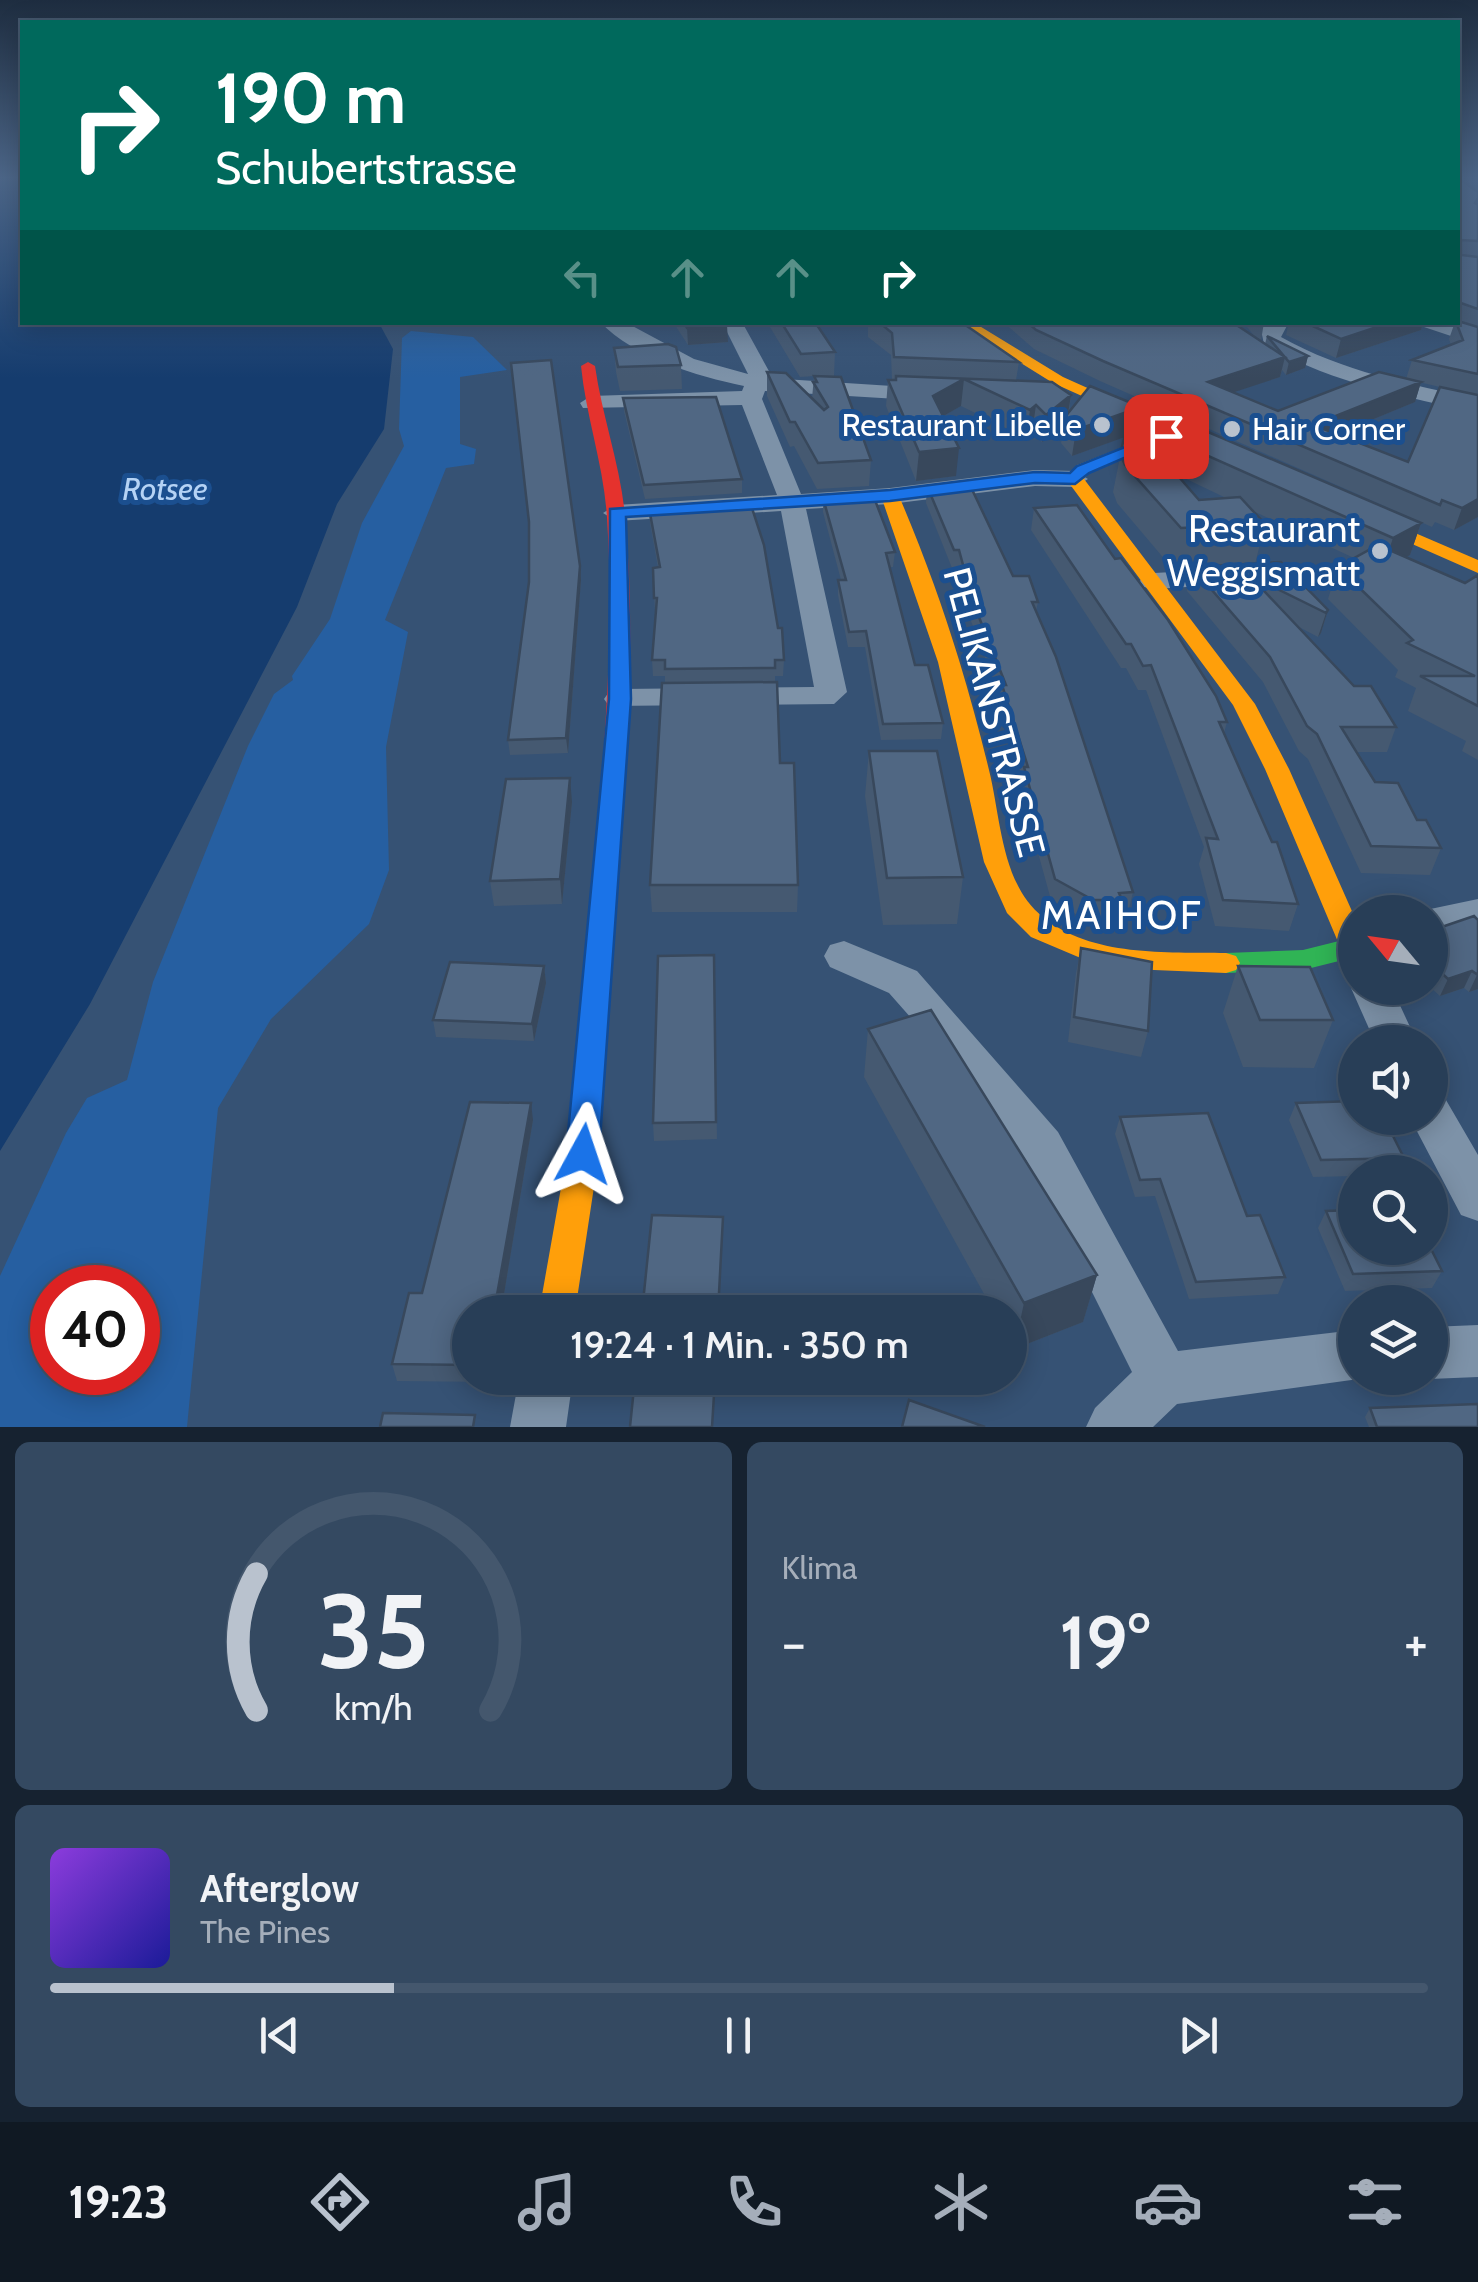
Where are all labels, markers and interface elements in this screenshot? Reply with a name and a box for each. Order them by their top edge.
text: 190 m [215,55,406,141]
icon: right [50,60,180,190]
text: Schubertstrasse [215,141,517,195]
icon: left [555,250,610,305]
icon: ahead [660,250,715,305]
icon: ahead [765,250,820,305]
icon: right [870,250,925,305]
pin [1124,394,1209,479]
place label: Restaurant Libelle [842,405,1082,444]
icon: arrive [1139,409,1194,464]
place label: Hair Corner [1252,409,1406,448]
marker: Restaurant Libelle [1091,414,1113,436]
marker: Hair Corner [1221,418,1243,440]
water label: Rotsee [122,469,208,508]
place label: Restaurant Weggismatt [1167,505,1360,596]
marker: Restaurant Weggismatt [1369,540,1391,562]
street label: PELIKANSTRASSE [933,562,1056,862]
district label: MAIHOF [1041,890,1203,939]
north arrow [1338,895,1448,1005]
map controls [1338,895,1448,1395]
button: sound [1338,1025,1448,1135]
position arrow [531,1102,635,1206]
button: search [1338,1155,1448,1265]
speed limit sign: 40 [30,1265,160,1395]
button: layers [1338,1285,1448,1395]
text: 19:24 · 1 Min. · 350 m [570,1321,909,1368]
text: Klima [782,1548,857,1587]
text: 35 [317,1568,429,1694]
text: 19° [1059,1597,1150,1688]
text: − [782,1609,806,1676]
text: + [1404,1609,1428,1676]
text: km/h [334,1686,412,1729]
text: Afterglow [200,1865,359,1912]
text: The Pines [200,1912,330,1951]
icon: previous [252,2008,307,2063]
icon: pause [711,2008,766,2063]
icon: next [1171,2008,1226,2063]
icon: directions [305,2167,375,2237]
icon: music [512,2167,582,2237]
icon: phone [719,2167,789,2237]
icon: climate [926,2167,996,2237]
icon: car [1133,2167,1203,2237]
icon: filters [1340,2167,1410,2237]
text: 19:23 [68,2175,168,2229]

